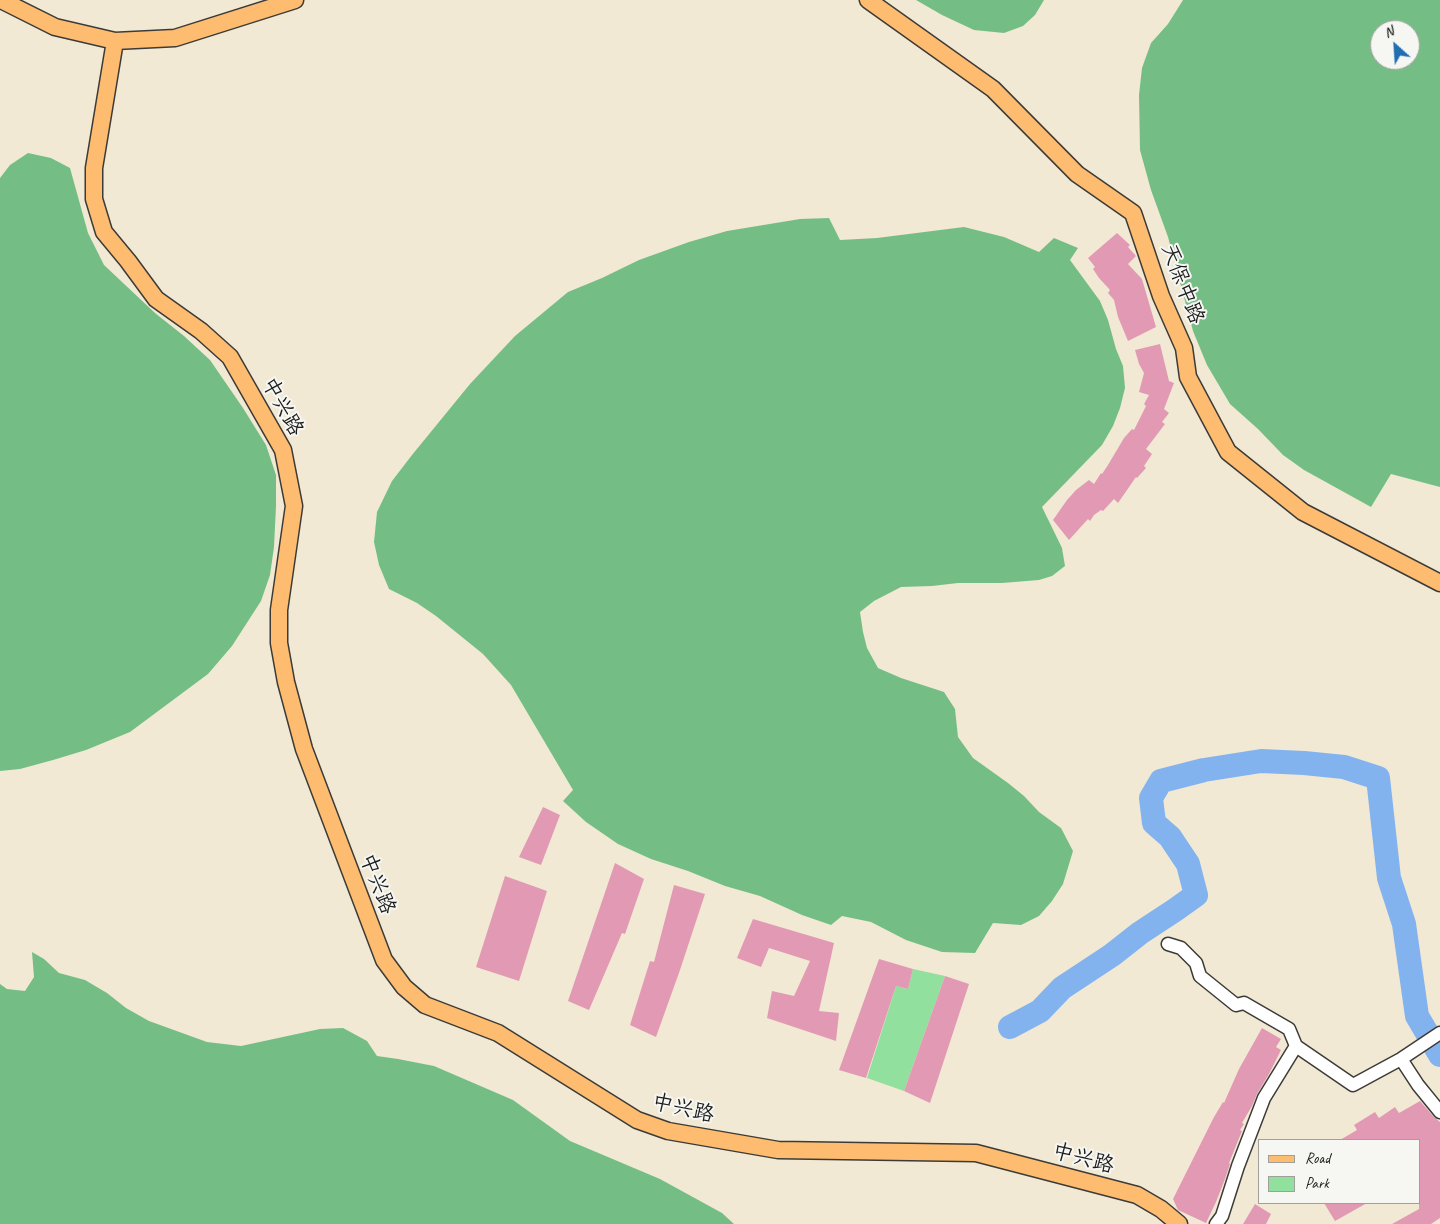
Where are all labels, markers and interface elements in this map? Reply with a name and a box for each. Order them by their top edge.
north arrow [1370,20,1420,70]
text: N [1381,22,1396,42]
street label: 天保中路 [1155,240,1209,328]
street label: 中兴路 [256,373,308,441]
street label: 中兴路 [354,850,400,918]
street label: 中兴路 [649,1090,717,1128]
street label: 中兴路 [1049,1139,1117,1179]
legend [1258,1139,1420,1204]
text: Road [1305,1149,1330,1168]
text: Park [1305,1174,1329,1193]

